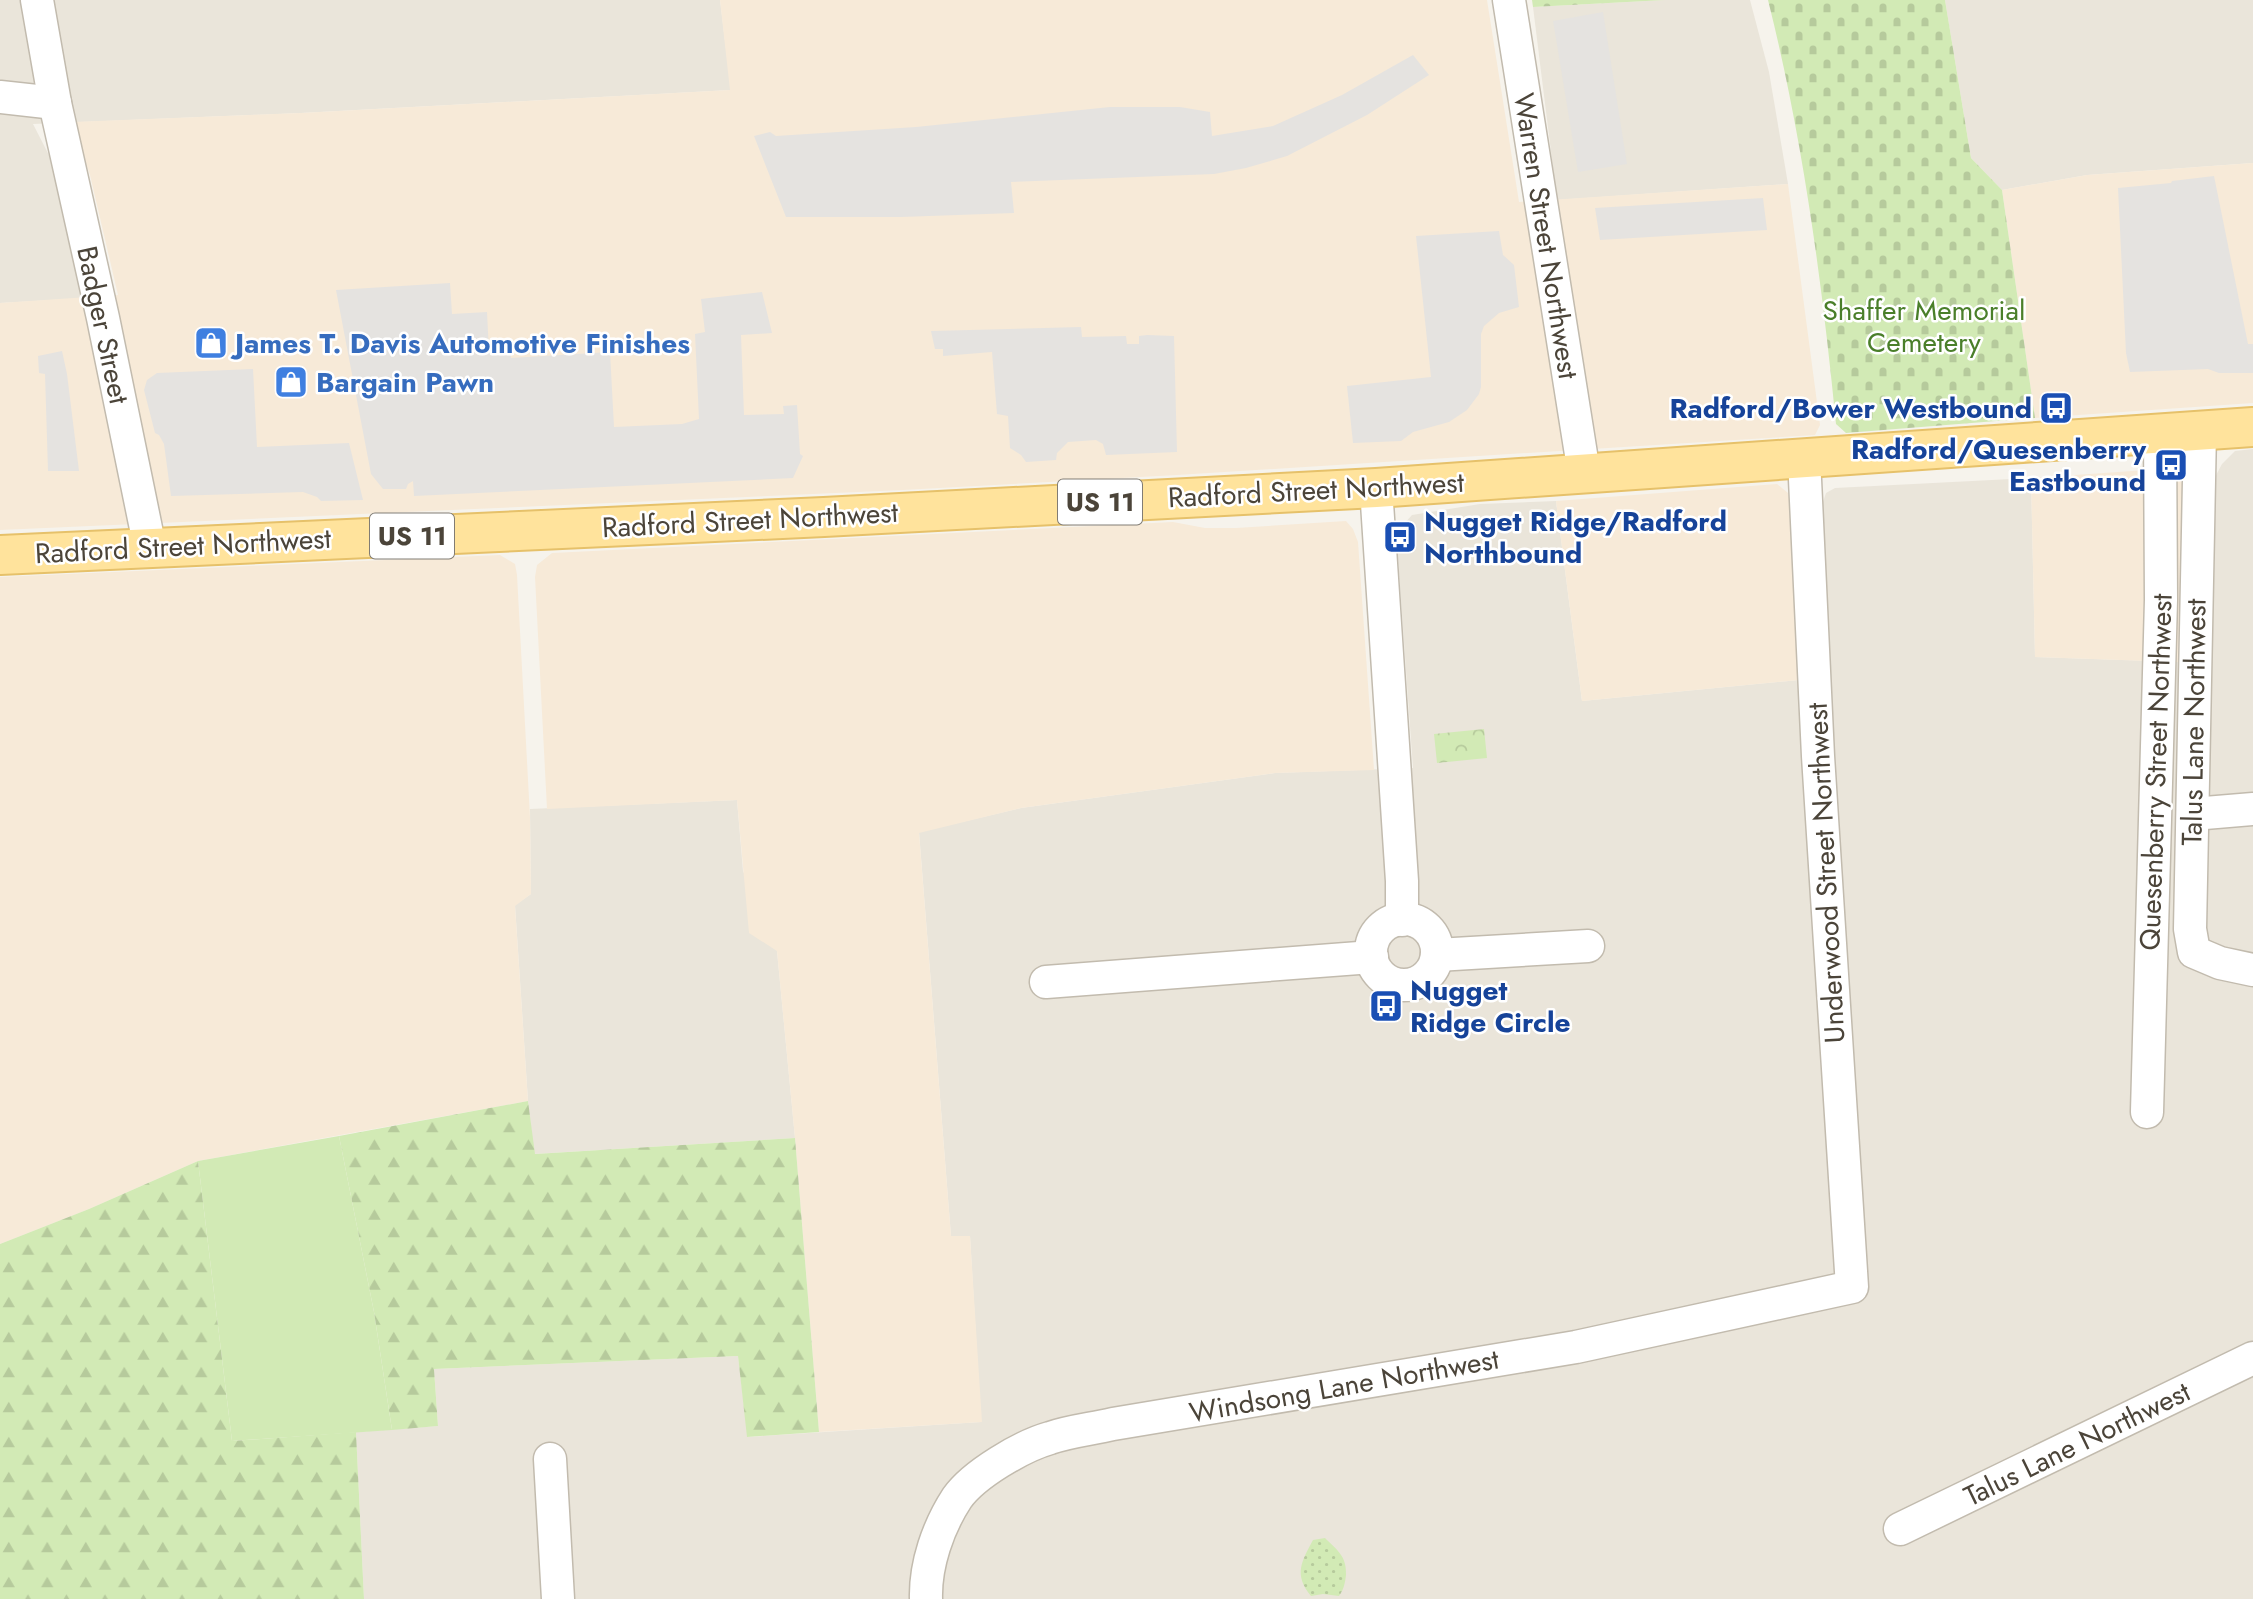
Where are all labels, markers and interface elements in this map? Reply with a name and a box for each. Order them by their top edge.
street label: Warren Street Northwest [1503,90,1589,382]
street label: Badger Street [66,242,140,408]
park label: Shaffer Memorial Cemetery [1823,290,2025,363]
place label: James T. Davis Automotive Finishes [230,323,690,364]
shop icon: James T. Davis Automotive Finishes [192,324,230,362]
place label: Bargain Pawn [316,362,494,403]
shop icon: Bargain Pawn [272,363,310,401]
place label: Radford/Bower Westbound [1669,388,2032,429]
bus stop icon: Radford/Bower Westbound [2037,389,2075,427]
place label: Radford/Quesenberry Eastbound [1851,429,2146,502]
bus stop icon: Radford/Quesenberry Eastbound [2152,446,2190,484]
street label: Radford Street Northwest [1167,462,1465,518]
road number: US 11 [1058,480,1142,524]
street label: Radford Street Northwest [601,492,899,548]
place label: Nugget Ridge/Radford Northbound [1424,501,1727,574]
road number: US 11 [370,514,454,558]
street label: Radford Street Northwest [34,518,332,574]
bus stop icon: Nugget Ridge/Radford Northbound [1381,518,1419,556]
street label: Quesenberry Street Northwest [2129,593,2183,951]
street label: Talus Lane Northwest [2171,598,2217,846]
street label: Underwood Street Northwest [1797,702,1855,1044]
place label: Nugget Ridge Circle [1410,970,1571,1043]
bus stop icon: Nugget Ridge Circle [1367,987,1405,1025]
street label: Windsong Lane Northwest [1186,1339,1502,1433]
street label: Talus Lane Northwest [1957,1371,2197,1517]

